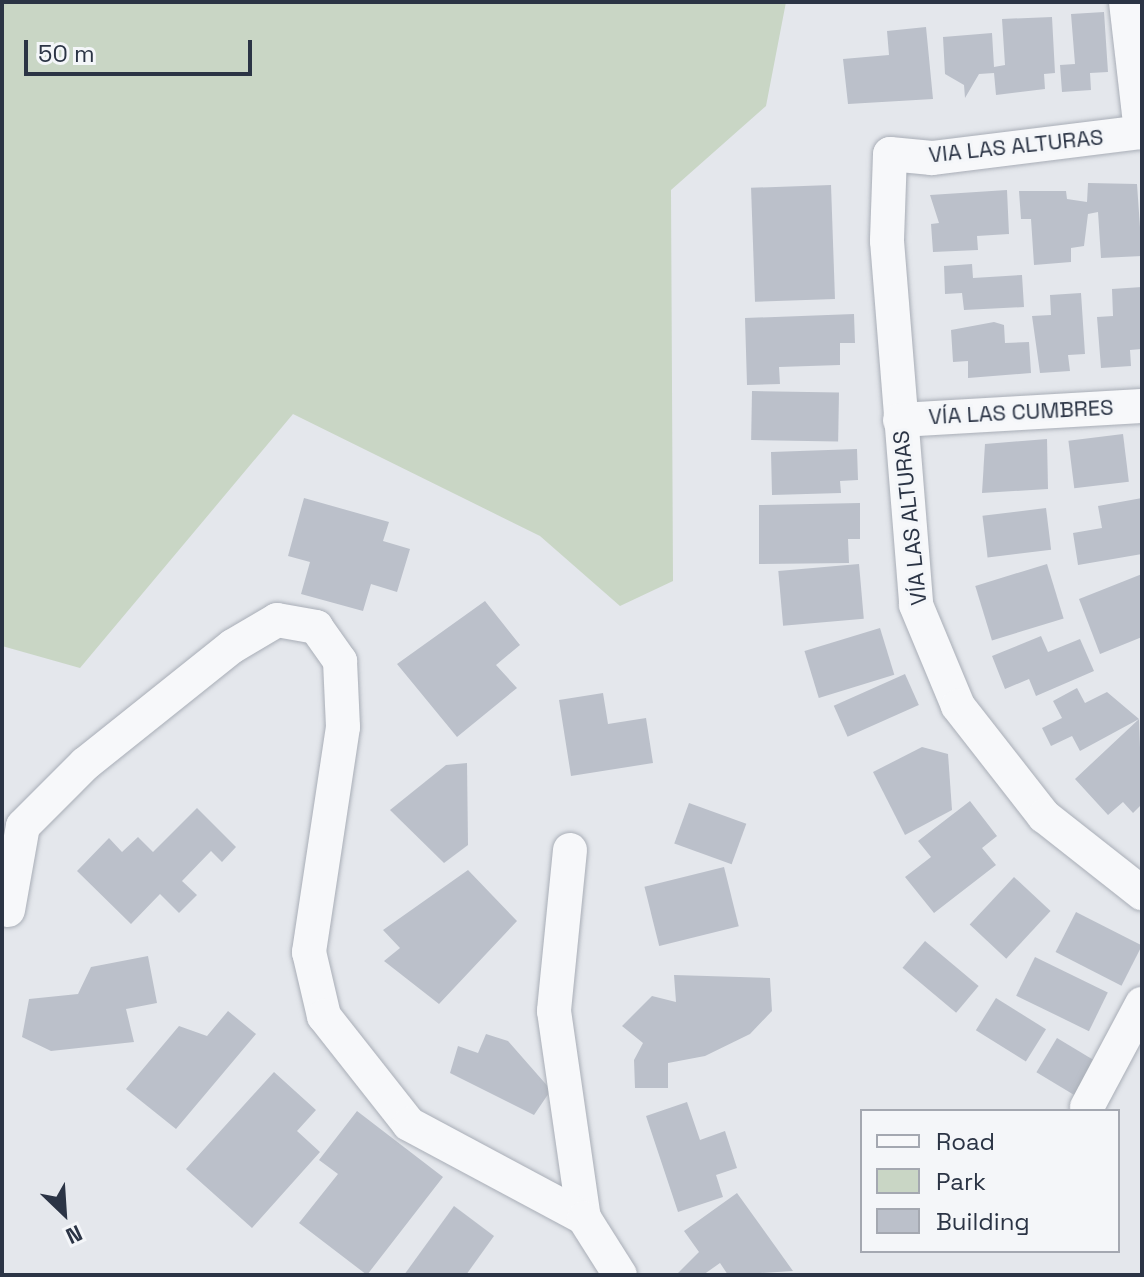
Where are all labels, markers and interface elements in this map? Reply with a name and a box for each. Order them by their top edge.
scale bar [28,24,256,74]
text: 50 m [38,38,95,69]
street label: VIA LAS ALTURAS [927,124,1105,168]
street label: VÍA LAS CUMBRES [928,394,1114,430]
street label: VÍA LAS ALTURAS [888,429,932,607]
legend [860,1109,1120,1253]
text: Road [936,1126,995,1157]
text: Park [936,1166,986,1197]
north arrow [24,1173,104,1253]
text: Building [936,1206,1030,1237]
text: N [62,1219,87,1251]

